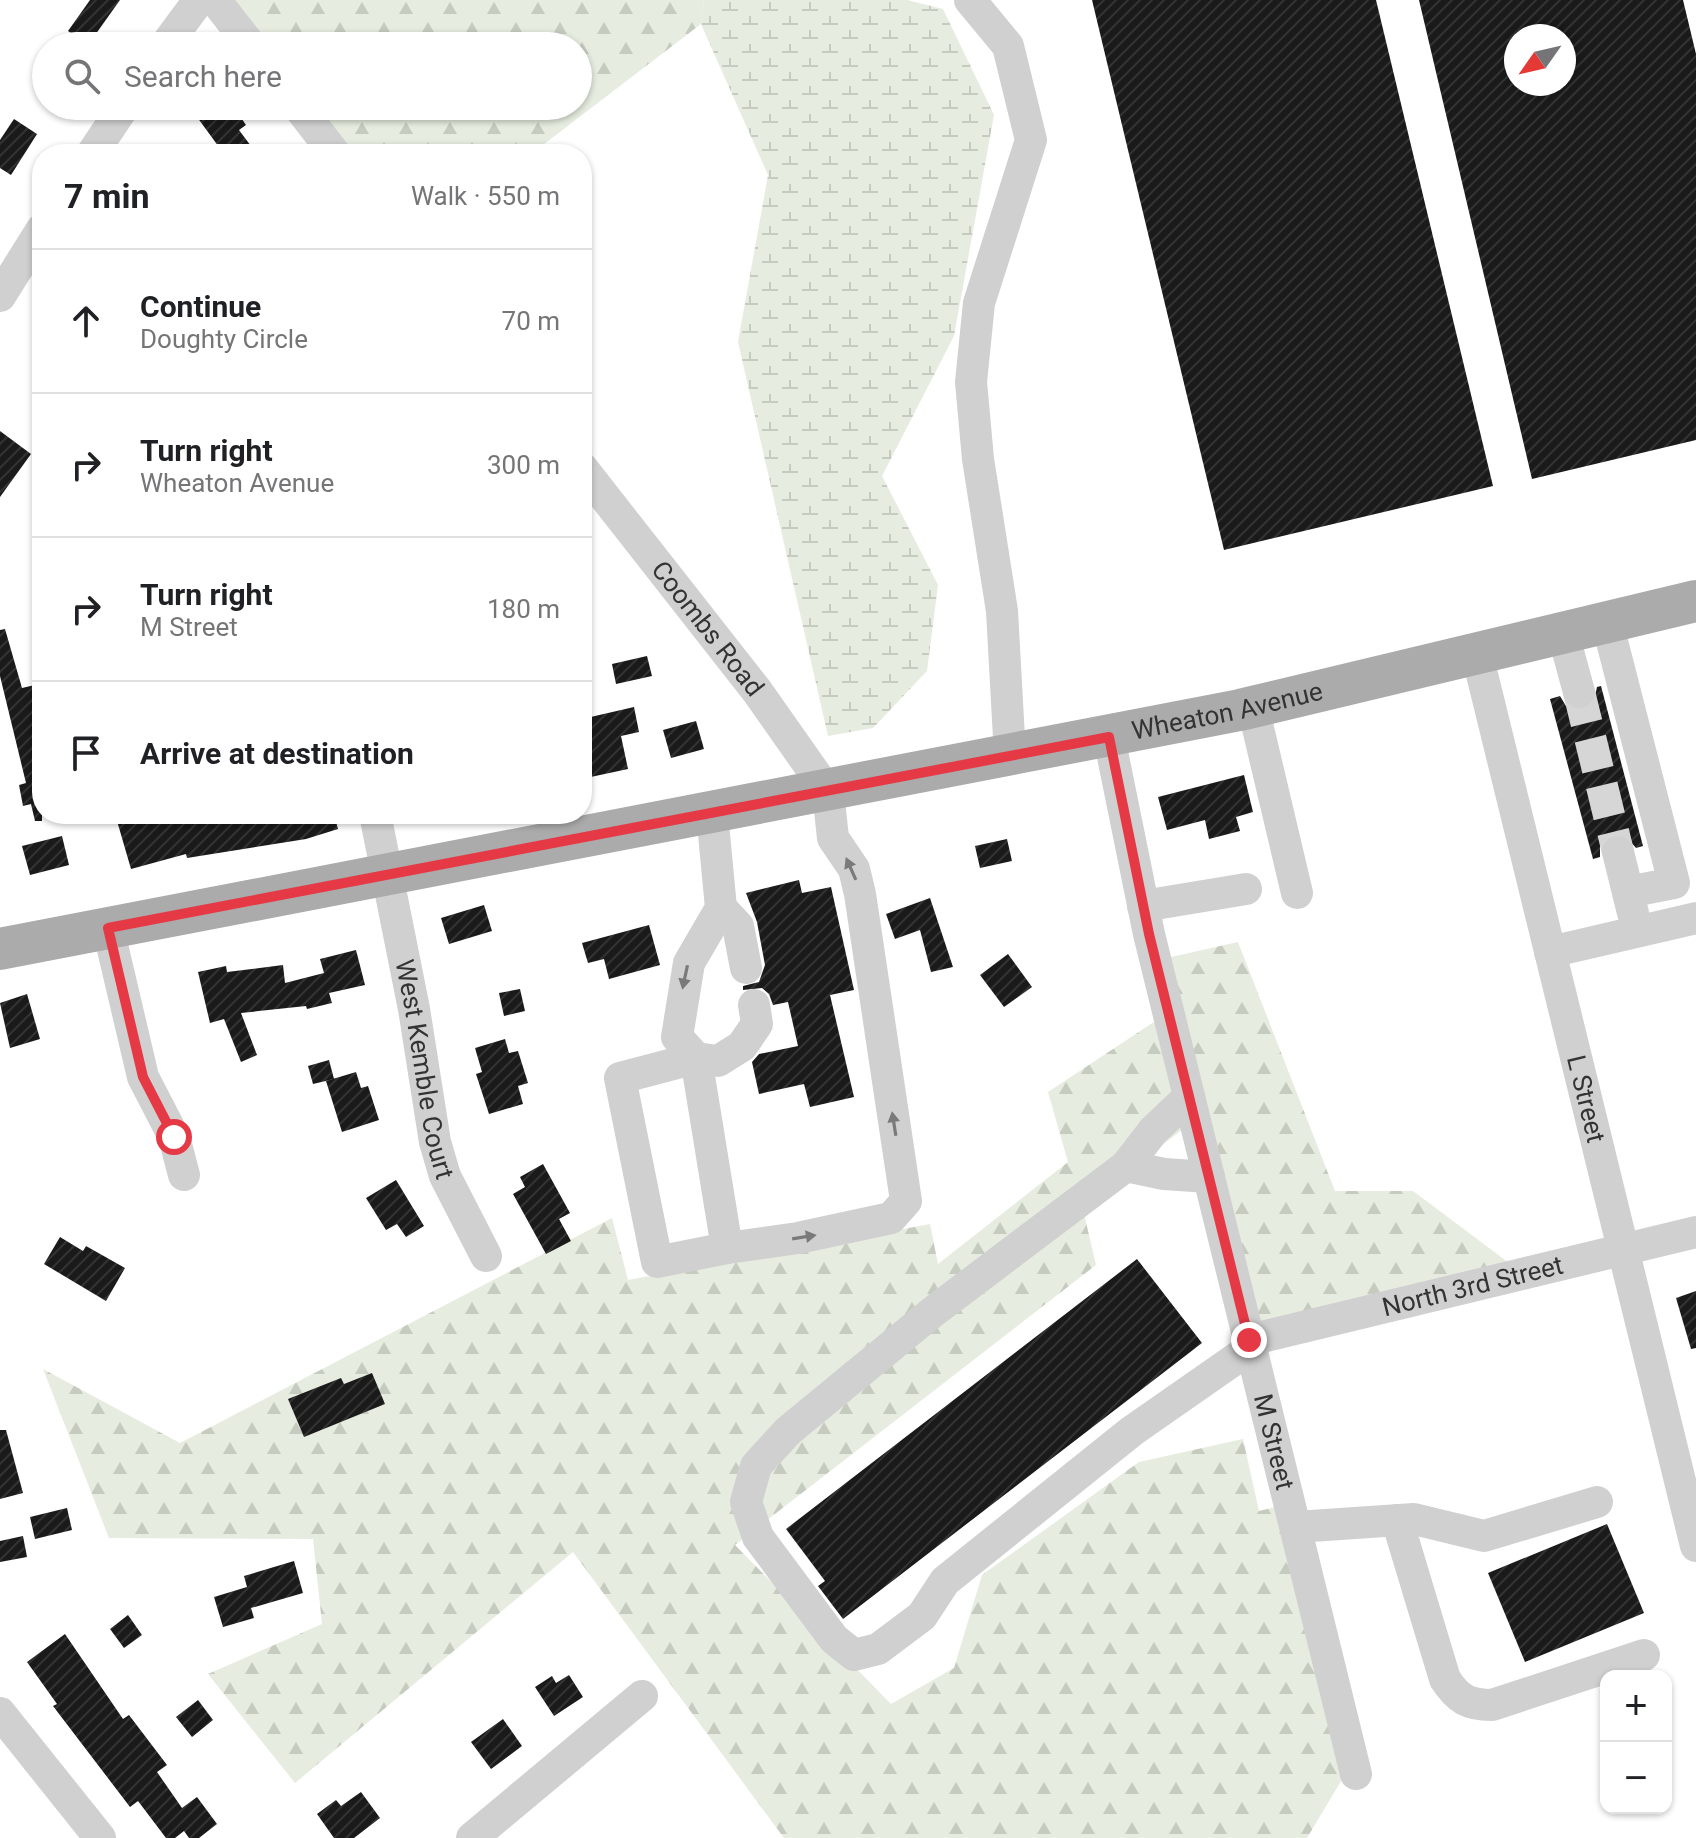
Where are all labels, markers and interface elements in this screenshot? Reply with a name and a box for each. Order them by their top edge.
north arrow [1504,24,1576,96]
search box [32,32,592,120]
icon: search [60,54,104,98]
text: Search here [124,59,282,94]
text: 7 min [64,176,149,216]
text: Walk · 550 m [411,181,560,211]
text: Continue [140,289,261,324]
icon: ahead [64,299,108,343]
text: 70 m [502,306,560,336]
text: Doughty Circle [140,324,308,354]
text: Turn right [140,433,273,468]
icon: right [64,443,108,487]
text: 300 m [487,450,560,480]
text: Wheaton Avenue [140,468,334,498]
street label: Coombs Road [646,555,770,702]
text: Turn right [140,577,273,612]
icon: right [64,587,108,631]
text: 180 m [487,594,560,624]
text: M Street [140,612,238,642]
street label: Wheaton Avenue [1129,676,1326,746]
icon: arrive [64,731,108,775]
text: Arrive at destination [140,736,414,771]
one-way arrow [845,857,858,880]
street label: West Kemble Court [389,957,460,1183]
one-way arrow [678,964,691,989]
street label: L Street [1561,1052,1611,1146]
one-way arrow [887,1111,900,1136]
route start [156,1119,192,1155]
one-way arrow [792,1230,817,1242]
street label: North 3rd Street [1379,1250,1566,1322]
route end [1231,1322,1267,1358]
street label: M Street [1248,1391,1300,1493]
map controls [1600,1670,1672,1814]
button: + [1600,1670,1672,1742]
button: − [1600,1742,1672,1814]

